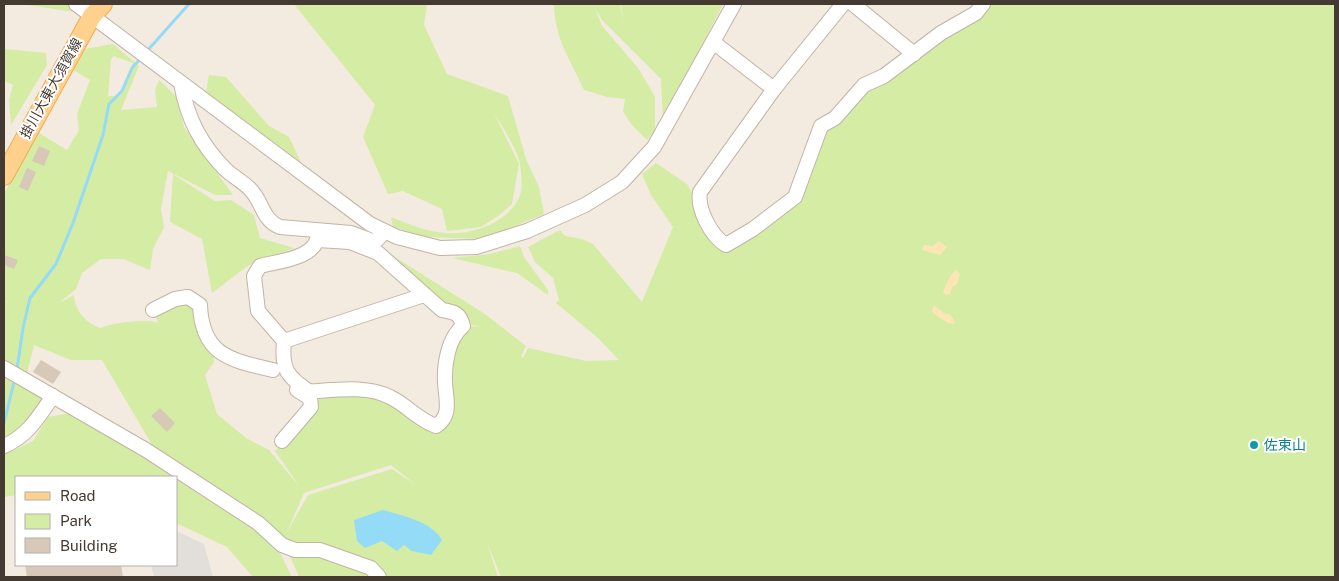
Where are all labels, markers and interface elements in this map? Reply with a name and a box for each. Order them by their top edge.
street label: 掛川大東大須賀線 [17,35,85,141]
place label: 佐束山 [1264,437,1306,453]
marker: 佐束山 [1248,439,1260,451]
legend [15,476,178,566]
text: Road [60,487,96,504]
text: Park [60,512,92,529]
text: Building [60,537,118,554]

